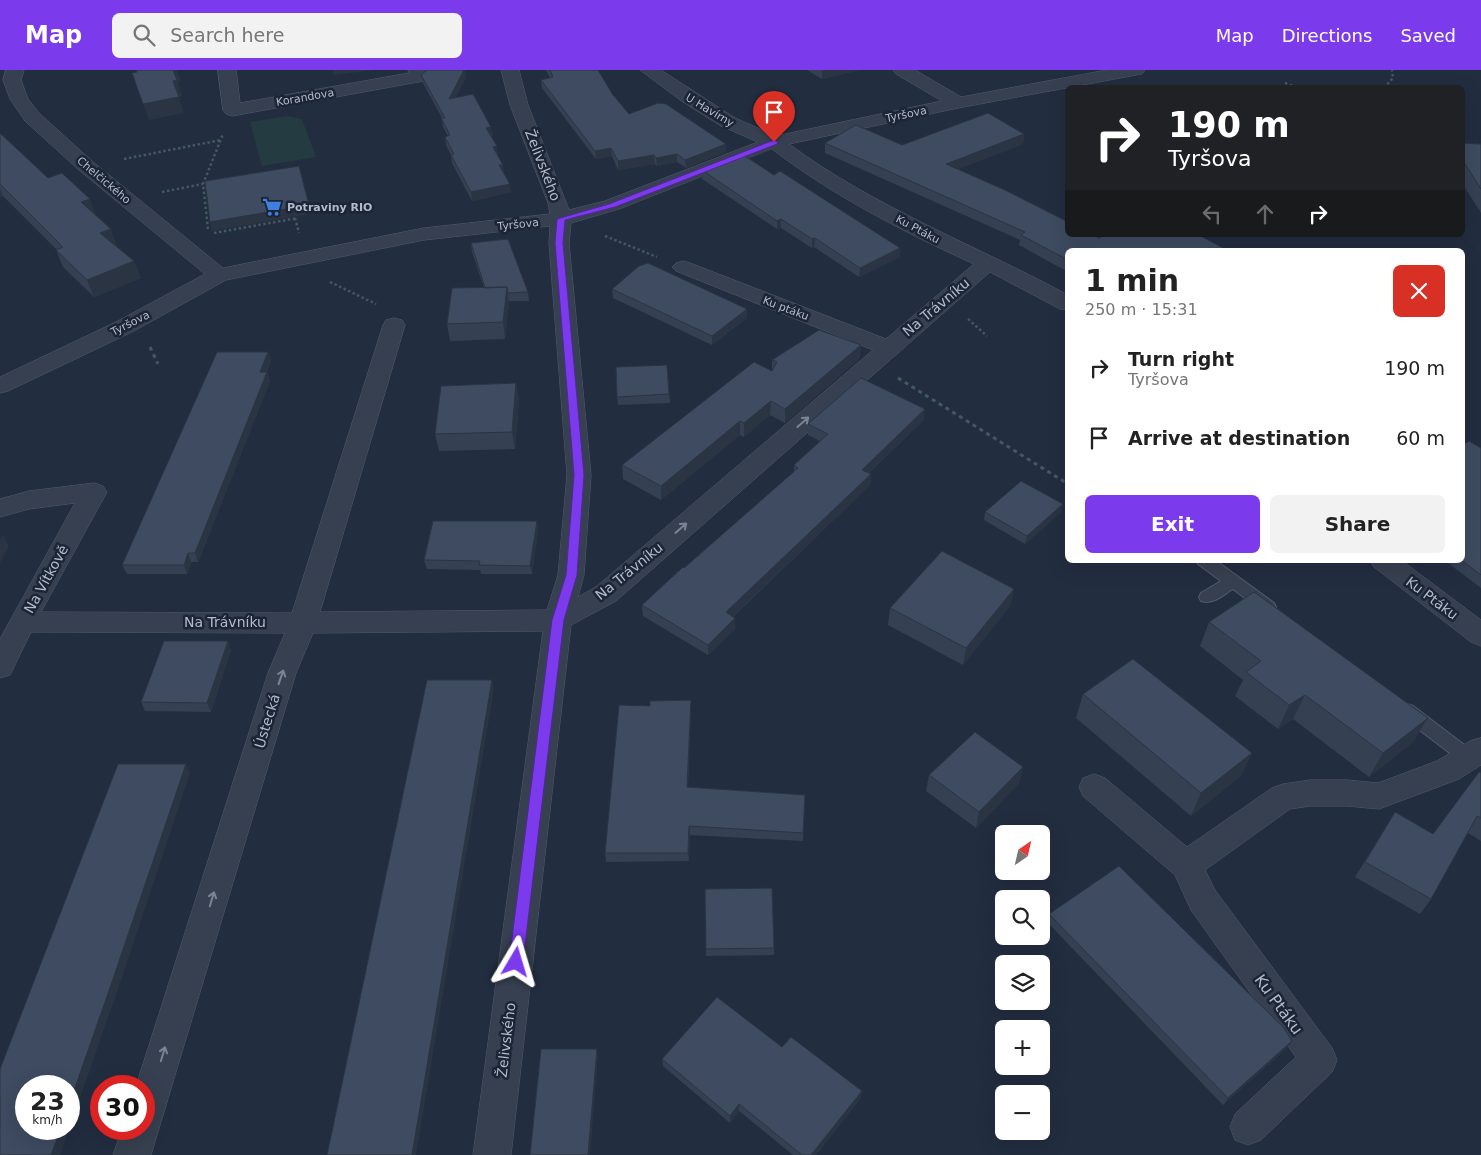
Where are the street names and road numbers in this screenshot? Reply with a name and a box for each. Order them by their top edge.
street label: Korandova [275,86,335,109]
street label: U Havírny [683,91,737,130]
street label: Tyršova [883,104,928,125]
street label: Želivského [522,127,565,203]
street label: Chelčického [74,154,133,207]
street label: Ku Ptáku [894,212,942,246]
street label: Tyršova [496,216,539,233]
street label: Na Trávníku [899,275,973,339]
street label: Ku ptáku [761,294,811,323]
street label: Tyršova [108,308,152,339]
street label: Na Trávníku [592,539,666,603]
street label: Na Vítkově [21,542,71,616]
street label: Ku Ptáku [1403,573,1461,623]
street label: Na Trávníku [184,614,266,630]
street label: Ústecká [250,692,283,750]
street label: Ku Ptáku [1250,971,1307,1038]
street label: Želivského [492,1002,519,1078]

